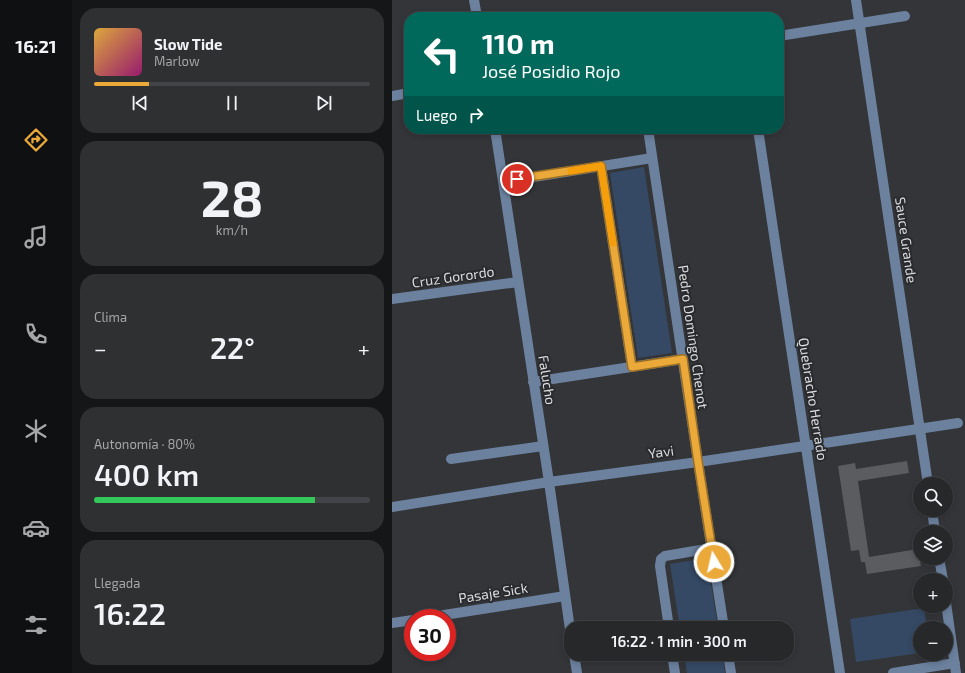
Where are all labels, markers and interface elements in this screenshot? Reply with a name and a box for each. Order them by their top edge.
text: 110 m [482,26,555,60]
icon: left [416,28,468,80]
text: 16:21 [15,35,57,57]
text: Slow Tide [154,35,222,53]
text: Marlow [154,53,200,69]
text: José Posidio Rojo [482,60,621,82]
icon: previous [129,92,151,114]
icon: pause [221,92,243,114]
icon: next [313,92,335,114]
icon: right [465,104,487,126]
text: Luego [416,106,457,124]
icon: directions [22,126,50,154]
pin [500,162,534,196]
text: 28 [201,165,263,227]
icon: arrive [506,168,528,190]
street label: Sauce Grande [892,196,921,284]
text: km/h [216,222,248,238]
icon: music [22,223,50,251]
street label: Cruz Gorordo [410,262,495,291]
street label: Pedro Domingo Chenot [675,264,712,410]
text: Clima [94,309,127,325]
icon: phone [22,320,50,348]
text: 22° [210,329,255,365]
text: − [94,335,107,361]
text: + [358,335,370,361]
street label: Quebracho Herrado [795,336,832,462]
street label: Falucho [535,354,560,406]
icon: climate [22,417,50,445]
text: Autonomía · 80% [94,436,195,452]
street label: Yavi [647,441,675,462]
text: 400 km [94,456,199,492]
map controls [913,477,953,661]
button: search [913,477,953,517]
icon: car [22,514,50,542]
button: layers [913,525,953,565]
position arrow [693,541,735,583]
button: + [913,573,953,613]
text: Llegada [94,575,140,591]
street label: Pasaje Sick [457,579,529,606]
text: 16:22 [94,595,166,631]
speed limit sign: 30 [404,609,456,661]
icon: filters [22,611,50,639]
button: − [913,621,953,661]
text: 16:22 · 1 min · 300 m [611,632,747,650]

